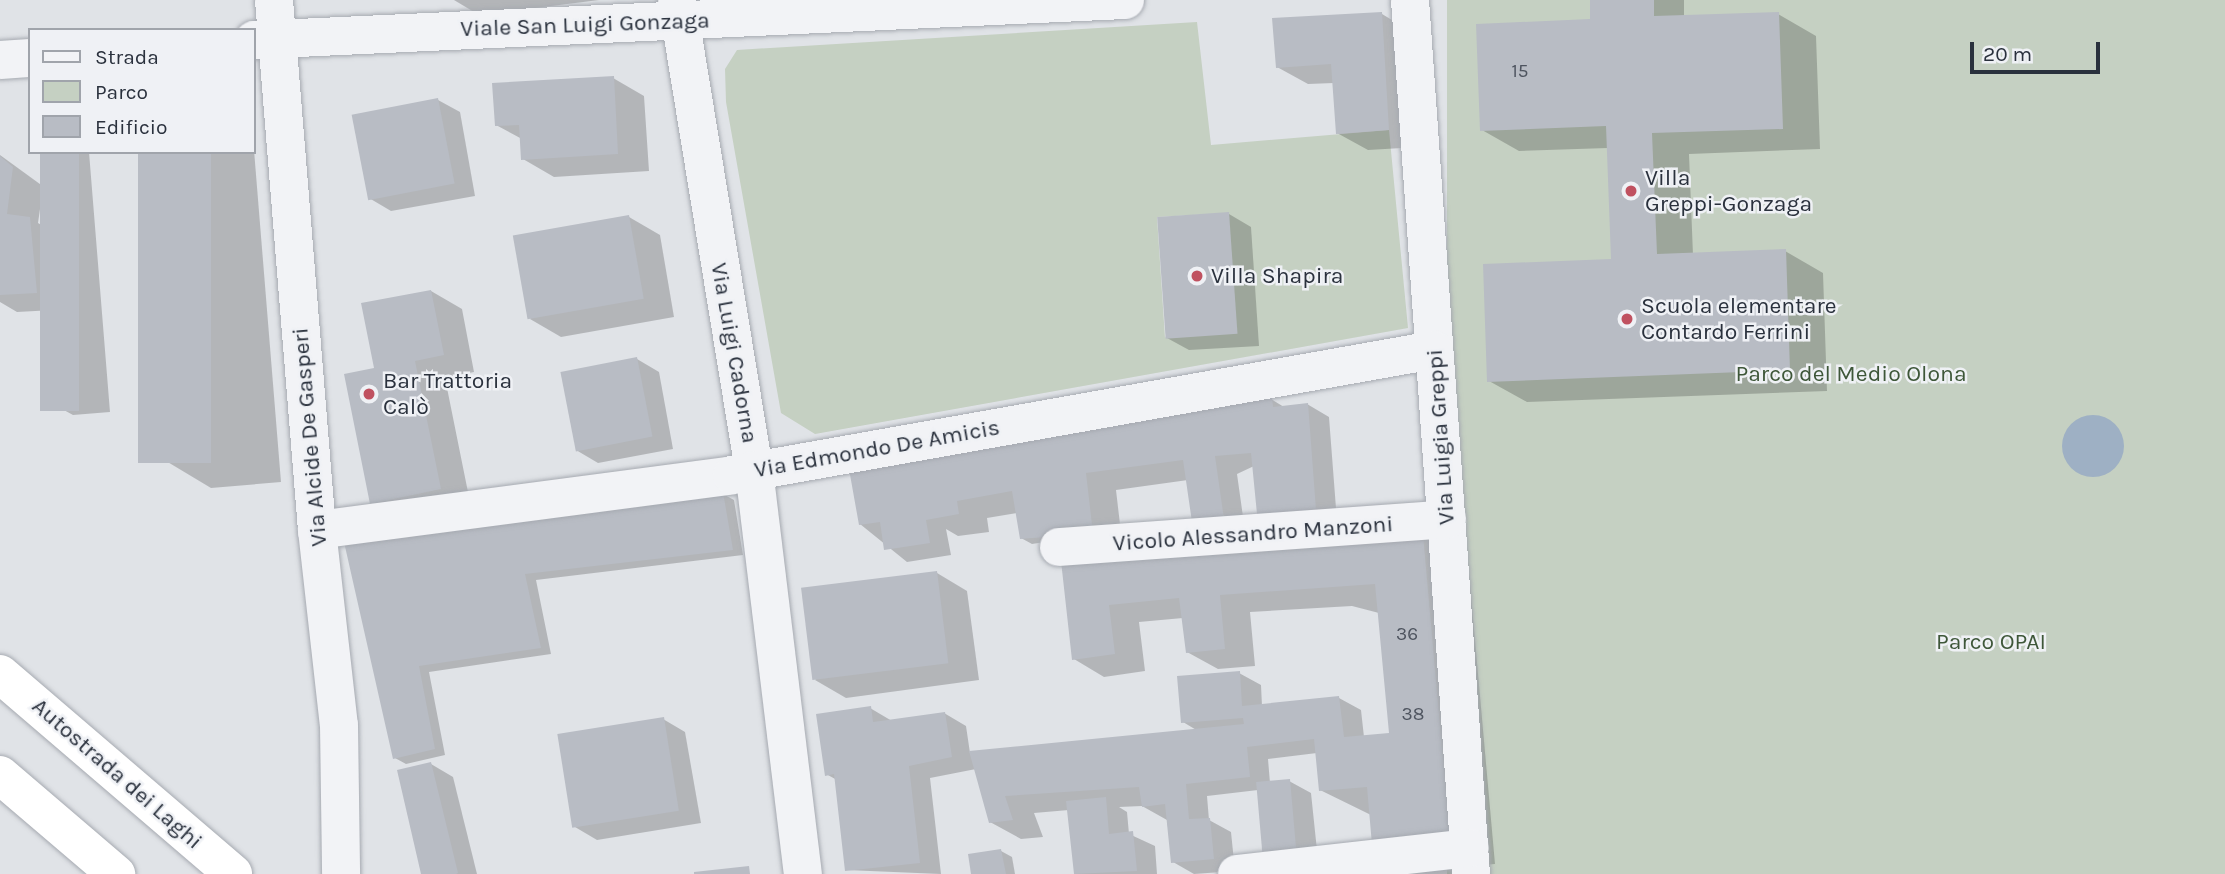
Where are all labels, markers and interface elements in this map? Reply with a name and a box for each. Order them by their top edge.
street label: Viale San Luigi Gonzaga [460,7,710,43]
legend [28,28,256,154]
scale bar [1973,28,2102,72]
text: 20 m [1983,42,2032,66]
text: Strada [95,45,159,69]
house number: 15 [1511,61,1529,83]
text: Parco [95,80,148,104]
text: Edificio [95,115,168,139]
place label: Villa Greppi-Gonzaga [1645,164,1812,218]
marker: Villa Greppi-Gonzaga [1623,183,1639,199]
street label: Via Luigi Cadorna [705,261,763,445]
place label: Villa Shapira [1211,262,1344,290]
marker: Villa Shapira [1189,268,1205,284]
place label: Scuola elementare Contardo Ferrini [1641,292,1837,346]
marker: Scuola elementare Contardo Ferrini [1619,311,1635,327]
street label: Via Alcide De Gasperi [287,326,333,548]
street label: Via Luigia Greppi [1421,348,1461,526]
park label: Parco del Medio Olona [1735,360,1967,388]
place label: Bar Trattoria Calò [383,367,512,421]
marker: Bar Trattoria Calò [361,386,377,402]
street label: Via Edmondo De Amicis [752,414,1002,484]
street label: Vicolo Alessandro Manzoni [1112,510,1394,558]
house number: 36 [1396,624,1418,646]
park label: Parco OPAI [1936,628,2046,656]
street label: Autostrada dei Laghi [26,692,208,856]
house number: 38 [1402,704,1424,726]

